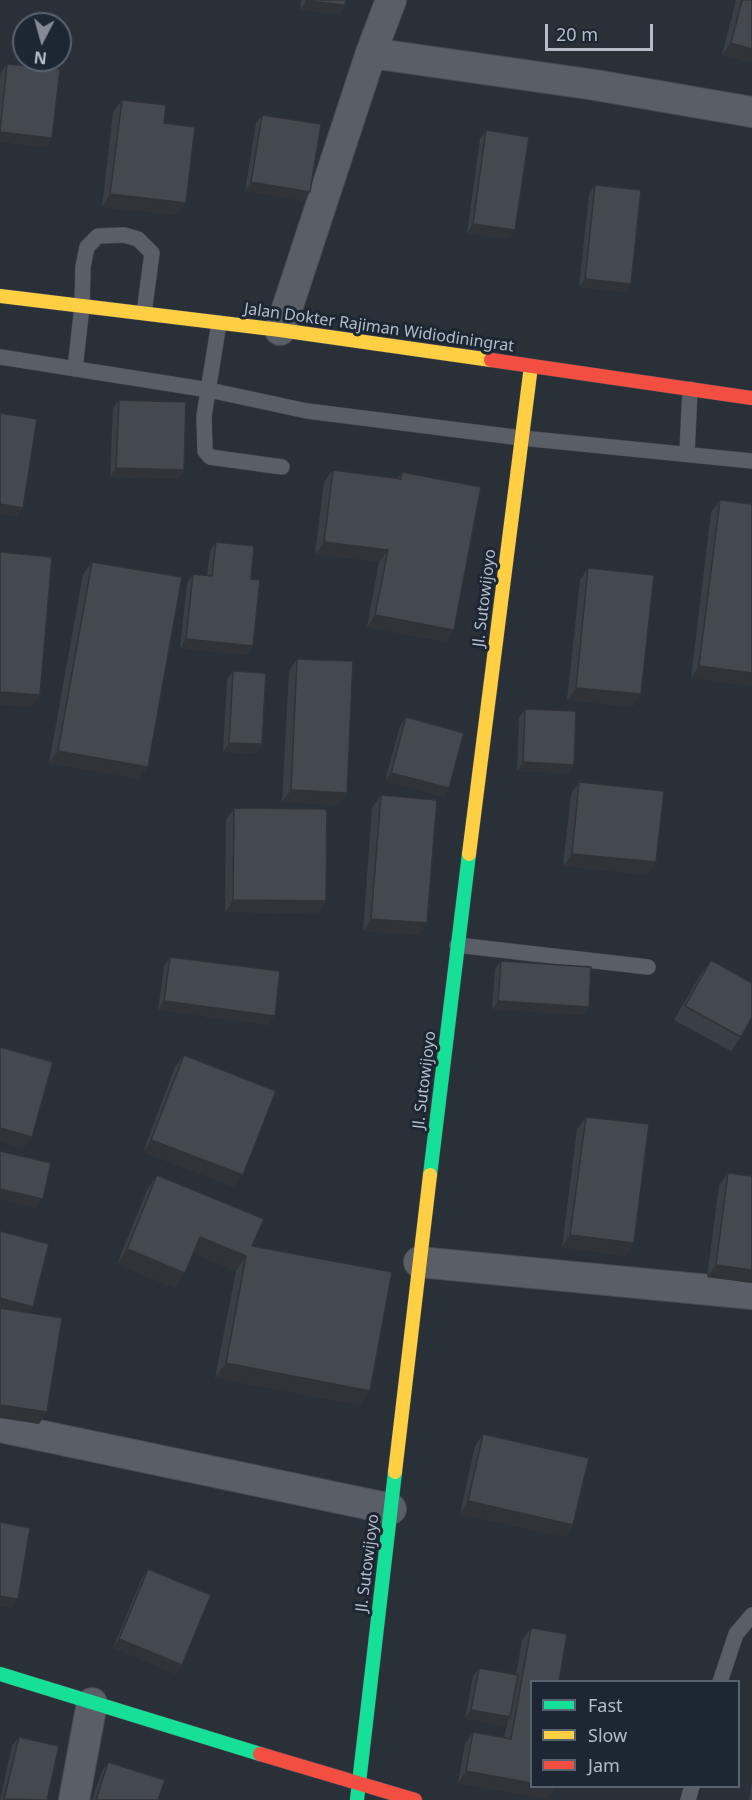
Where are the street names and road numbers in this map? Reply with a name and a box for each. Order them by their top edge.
street label: Jalan Dokter Rajiman Widiodiningrat [243,300,515,356]
street label: Jl. Sutowijoyo [469,548,501,648]
street label: Jl. Sutowijoyo [409,1030,441,1130]
street label: Jl. Sutowijoyo [352,1513,384,1613]

